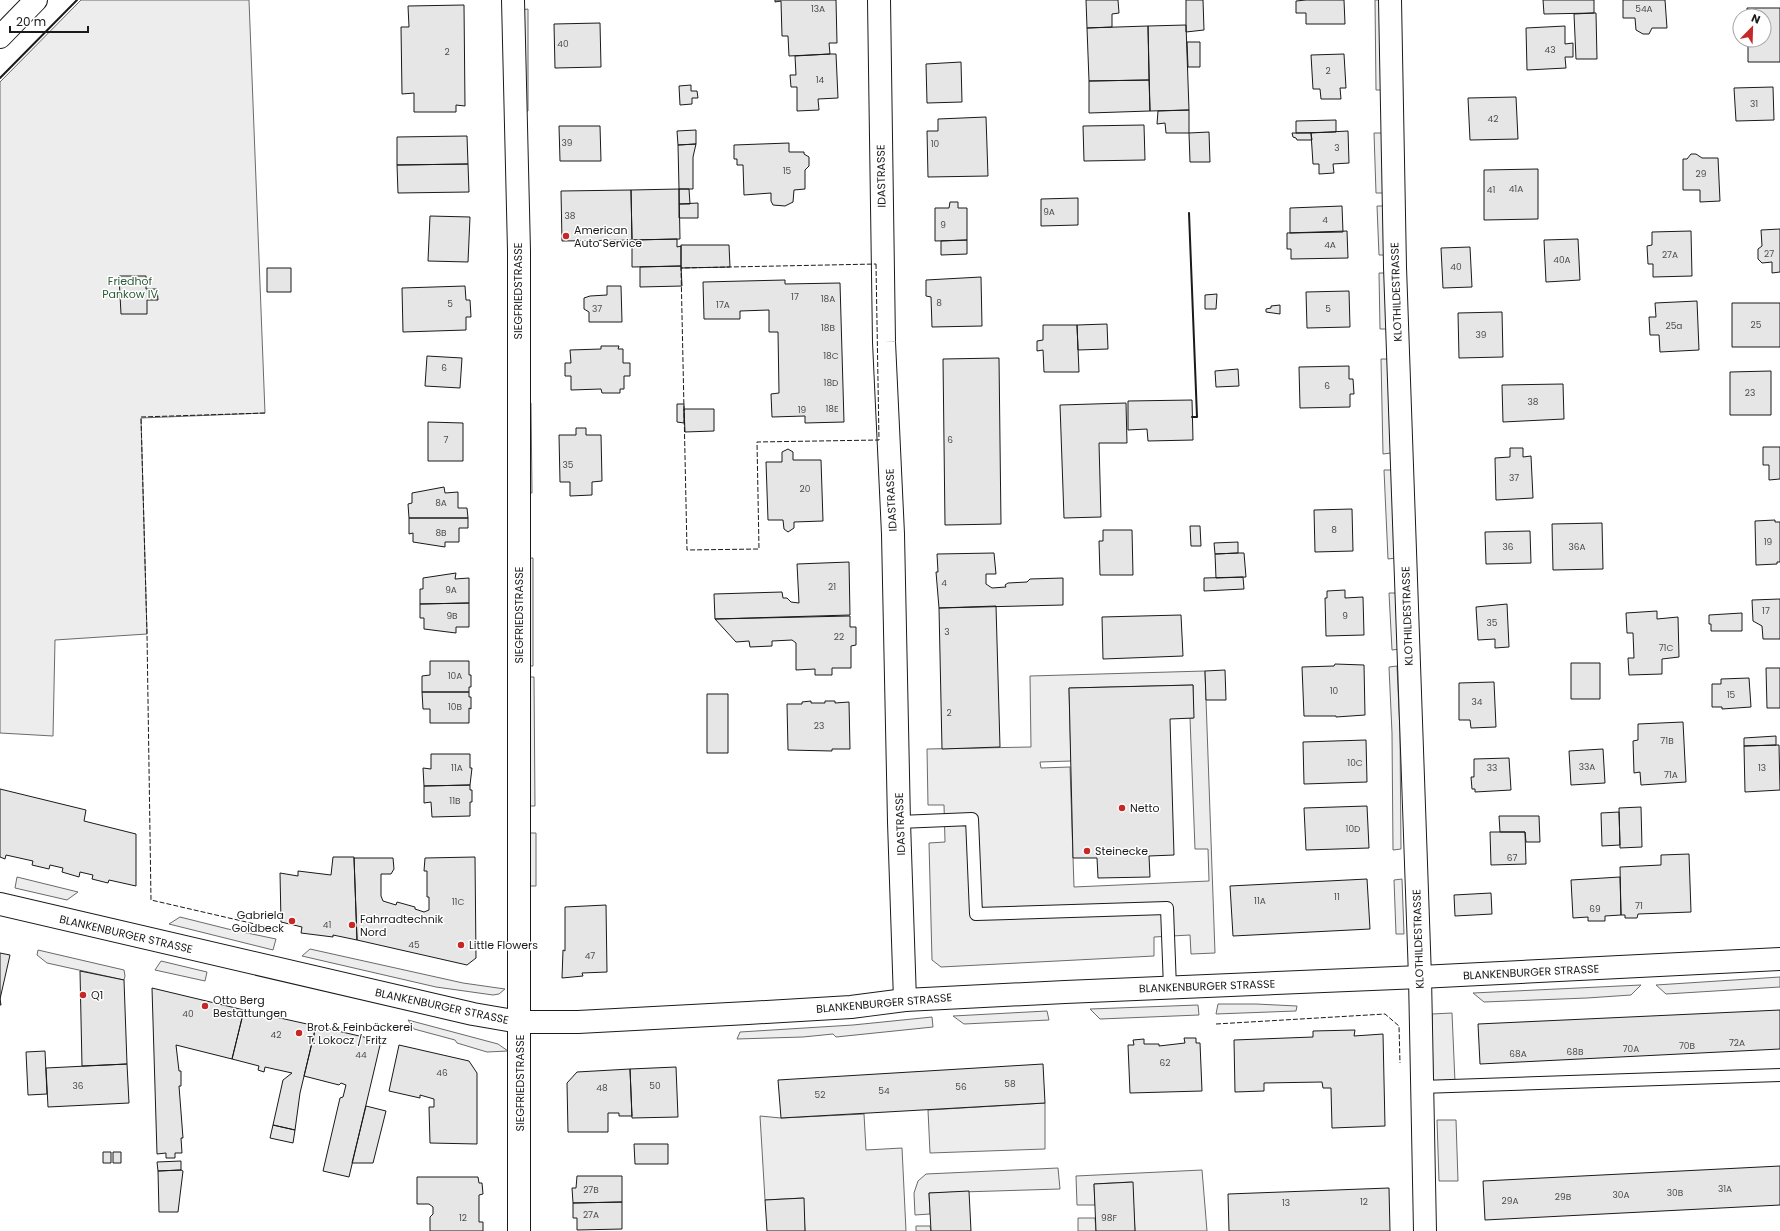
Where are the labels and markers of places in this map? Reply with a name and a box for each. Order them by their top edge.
place label: American Auto Service [574,222,642,251]
marker: American Auto Service [561,231,571,241]
place label: Netto [1130,800,1160,816]
marker: Netto [1117,803,1127,813]
place label: Steinecke [1095,843,1148,859]
marker: Steinecke [1082,846,1092,856]
place label: Gabriela Goldbeck [232,907,284,936]
place label: Fahrradtechnik Nord [360,911,443,940]
marker: Gabriela Goldbeck [287,916,297,926]
marker: Fahrradtechnik Nord [347,920,357,930]
place label: Little Flowers [469,937,538,953]
marker: Little Flowers [456,940,466,950]
place label: Q1 [91,987,103,1003]
marker: Q1 [78,990,88,1000]
place label: Otto Berg Bestattungen [213,992,287,1021]
marker: Otto Berg Bestattungen [200,1001,210,1011]
place label: Brot & Feinbäckerei T. Lokocz / Fritz [307,1019,413,1048]
marker: Brot & Feinbäckerei T. Lokocz / Fritz [294,1028,304,1038]

